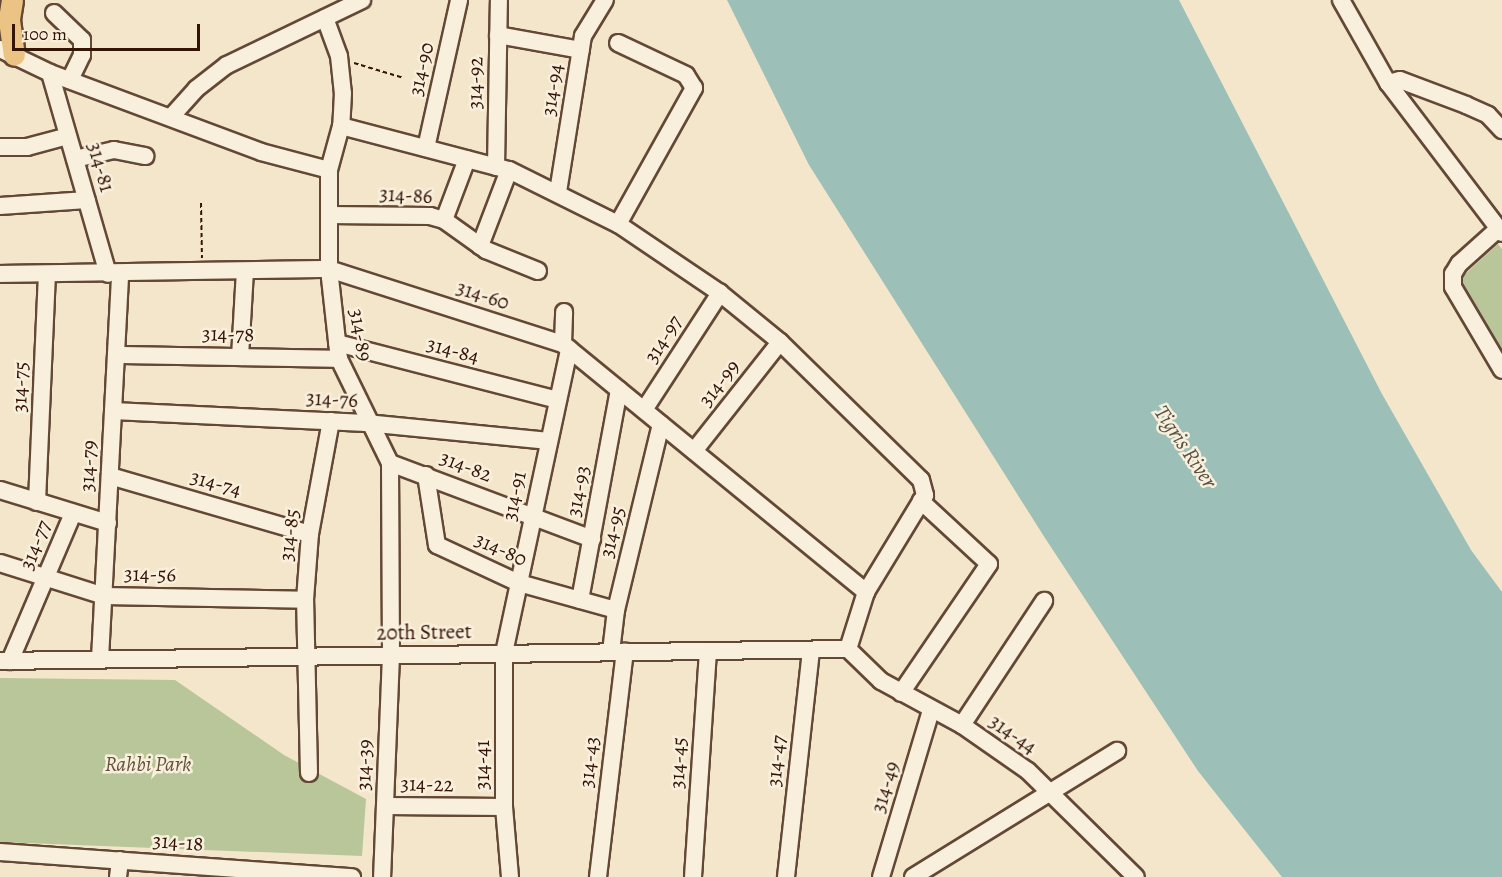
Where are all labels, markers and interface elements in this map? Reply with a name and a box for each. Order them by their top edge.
scale bar [15,12,202,50]
text: 100 m [23,22,67,46]
street label: 314-90 [403,40,439,98]
street label: 314-92 [462,56,488,110]
street label: 314-94 [535,62,569,118]
street label: 314-81 [82,139,120,195]
street label: 314-86 [379,181,433,209]
street label: 314-60 [453,275,513,315]
street label: 314-89 [344,307,378,363]
street label: 314-97 [638,310,688,368]
street label: 314-78 [202,321,254,347]
street label: 314-84 [424,331,482,369]
street label: 314-99 [693,355,745,411]
street label: 314-75 [7,361,33,413]
street label: 314-76 [305,385,359,413]
water label: Tigris River [1148,401,1222,493]
street label: 314-79 [74,439,102,493]
street label: 314-82 [436,445,496,487]
street label: 314-93 [561,463,595,519]
street label: 314-74 [188,464,244,502]
street label: 314-91 [496,469,532,523]
street label: 314-95 [593,504,631,560]
street label: 314-85 [273,507,305,563]
street label: 314-77 [14,517,56,573]
street label: 314-80 [471,526,531,572]
street label: 314-56 [124,561,176,587]
street label: 20th Street [376,619,472,645]
street label: 314-44 [984,709,1042,759]
street label: 314-47 [761,734,791,788]
street label: 314-43 [573,735,605,789]
street label: 314-45 [664,736,692,790]
street label: 314-39 [351,739,377,791]
street label: 314-41 [469,740,495,790]
park label: Rahbi Park [105,751,191,777]
street label: 314-49 [865,758,905,816]
street label: 314-22 [400,771,454,797]
street label: 314-18 [152,828,204,856]

